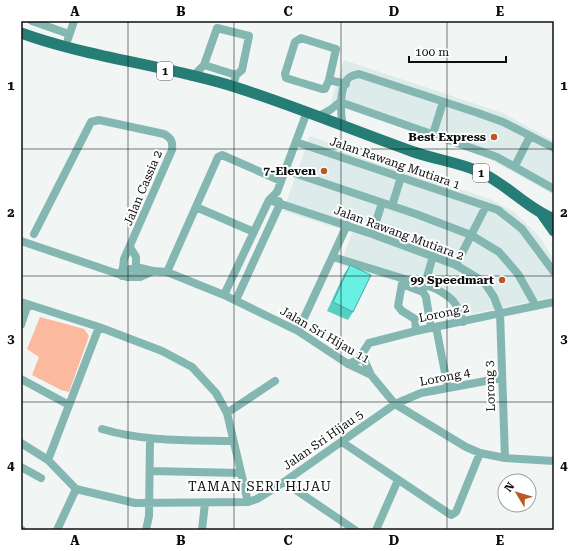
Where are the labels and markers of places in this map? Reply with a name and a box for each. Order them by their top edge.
place label: Best Express [408,130,486,144]
marker: Best Express [489,132,499,142]
place label: 7-Eleven [263,164,316,178]
marker: 7-Eleven [319,166,329,176]
place label: 99 Speedmart [411,273,494,287]
marker: 99 Speedmart [497,275,507,285]

